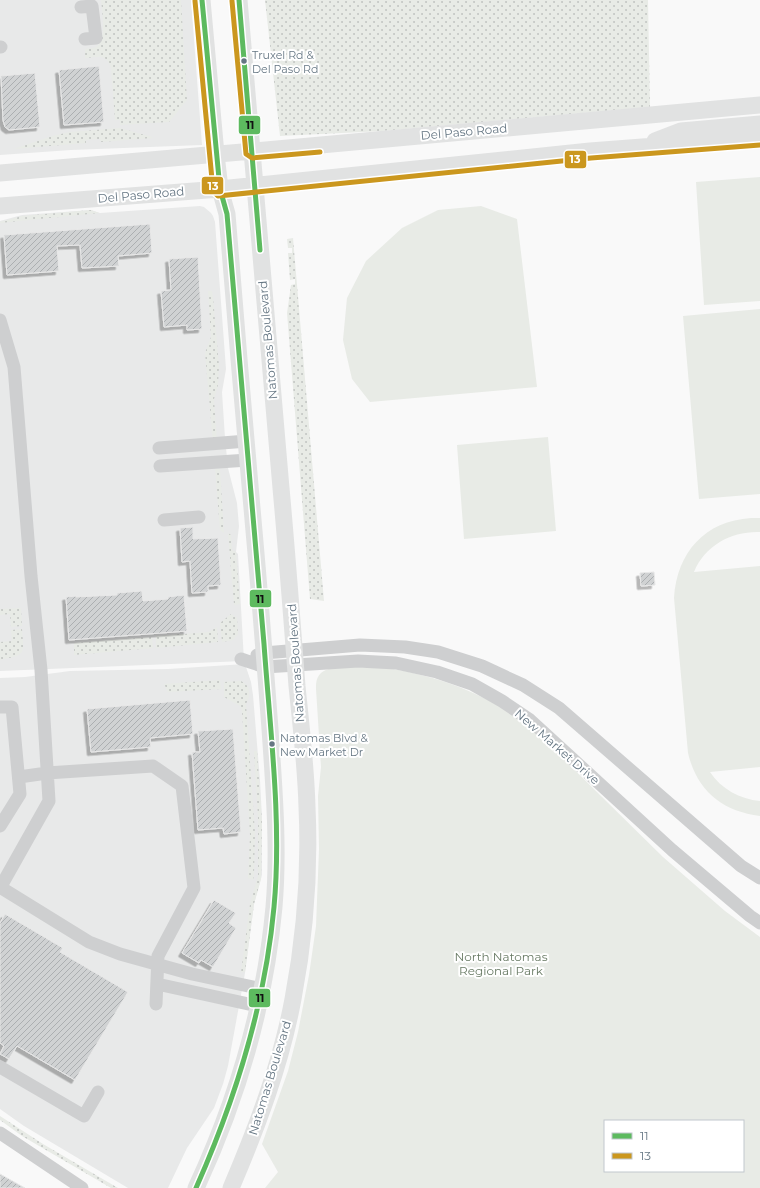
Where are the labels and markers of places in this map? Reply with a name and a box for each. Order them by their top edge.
place label: Truxel Rd & Del Paso Rd [252,48,318,76]
marker: Truxel Rd & Del Paso Rd [239,56,249,66]
place label: Natomas Blvd & New Market Dr [280,731,368,759]
marker: Natomas Blvd & New Market Dr [267,739,277,749]

